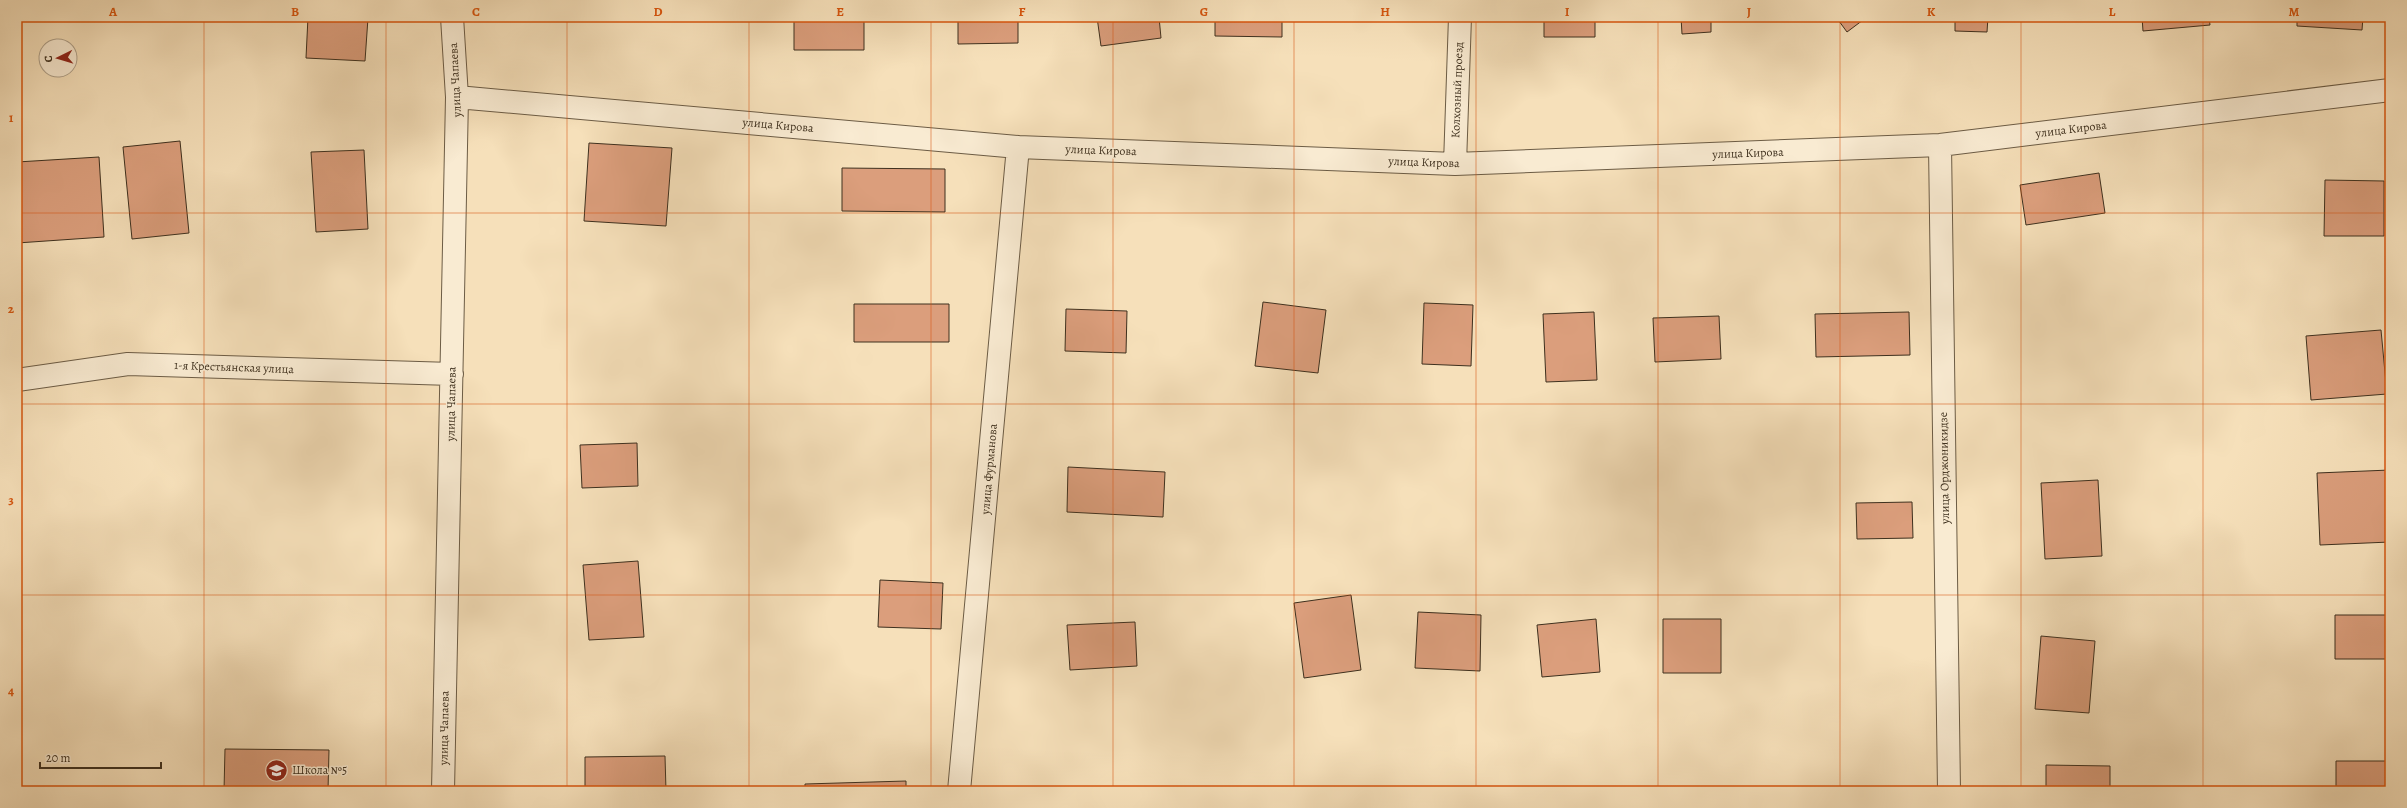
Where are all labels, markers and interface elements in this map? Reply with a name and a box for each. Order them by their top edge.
text: A [108,3,118,20]
text: B [291,3,299,20]
text: C [472,3,480,20]
text: D [653,3,663,20]
text: E [836,3,844,20]
text: F [1019,3,1026,20]
text: G [1200,3,1208,20]
text: H [1380,3,1390,20]
text: I [1565,3,1570,20]
text: J [1747,3,1751,20]
text: K [1927,3,1936,20]
text: L [2109,3,2116,20]
text: M [2289,3,2300,20]
north arrow [38,38,78,78]
street label: Колхозный проезд [1447,41,1467,138]
street label: улица Чапаева [445,42,465,119]
text: С [41,55,56,63]
text: 1 [9,109,14,126]
street label: улица Кирова [741,114,815,136]
street label: улица Кирова [2034,117,2108,141]
street label: улица Кирова [1064,141,1137,159]
street label: улица Кирова [1711,144,1784,162]
street label: улица Кирова [1387,153,1460,171]
text: 2 [8,300,15,317]
street label: 1-я Крестьянская улица [174,357,295,377]
street label: улица Чапаева [442,366,460,442]
street label: улица Орджоникидзе [1935,412,1953,525]
street label: улица Фурманова [977,422,1001,516]
text: 3 [8,491,14,508]
text: 4 [8,682,14,699]
street label: улица Чапаева [435,690,453,766]
scale bar [40,744,161,770]
text: 20 m [46,750,70,766]
school or university icon: Школа №5 [263,757,289,783]
place label: Школа №5 [292,762,347,778]

